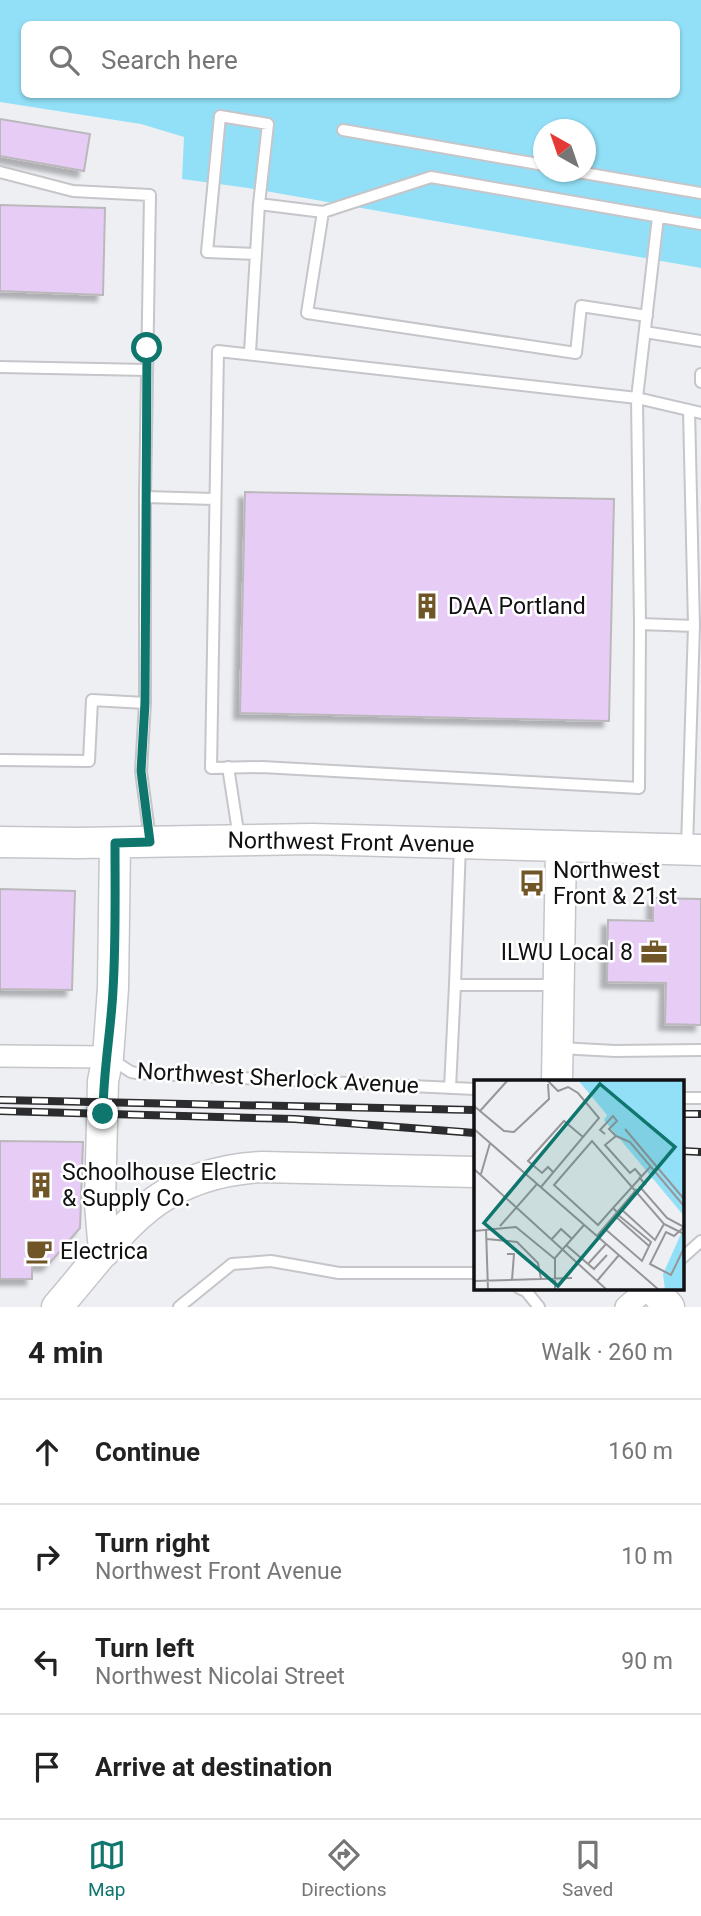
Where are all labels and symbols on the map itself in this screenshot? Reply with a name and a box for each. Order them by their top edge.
north arrow [533,119,596,182]
route start [131,332,162,363]
building icon: DAA Portland [412,591,442,621]
place label: DAA Portland [448,593,586,620]
street label: Northwest Front Avenue [227,827,475,858]
place label: Northwest Front & 21st [553,857,677,910]
bus stop icon: Northwest Front & 21st [517,868,547,898]
office icon: ILWU Local 8 [639,937,669,967]
place label: ILWU Local 8 [501,939,633,966]
street label: Northwest Sherlock Avenue [136,1058,420,1099]
inset map [474,1080,684,1290]
route end [87,1098,118,1129]
place label: Schoolhouse Electric & Supply Co. [62,1159,276,1212]
building icon: Schoolhouse Electric & Supply Co. [26,1170,56,1200]
cafe icon: Electrica [24,1236,54,1266]
place label: Electrica [60,1238,148,1265]

